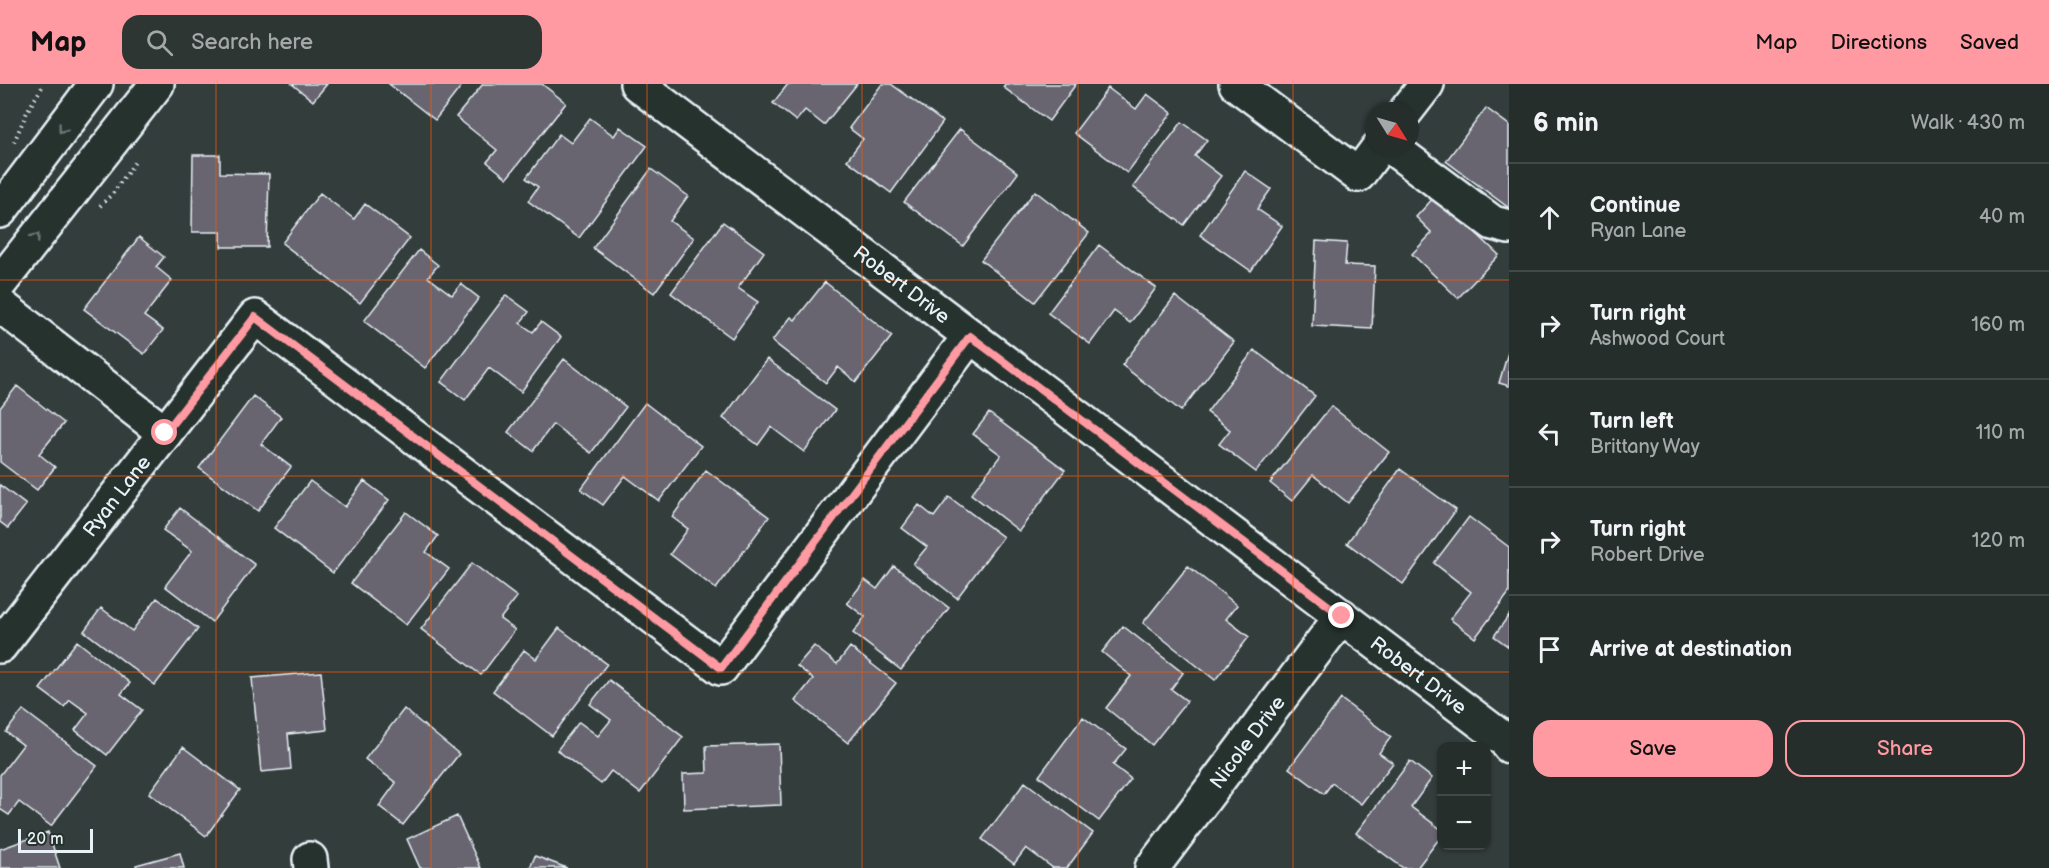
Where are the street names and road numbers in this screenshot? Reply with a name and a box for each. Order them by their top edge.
street label: Robert Drive [848,241,954,329]
street label: Ryan Lane [78,451,156,542]
street label: Robert Drive [1365,632,1471,720]
street label: Nicole Drive [1205,691,1291,794]

